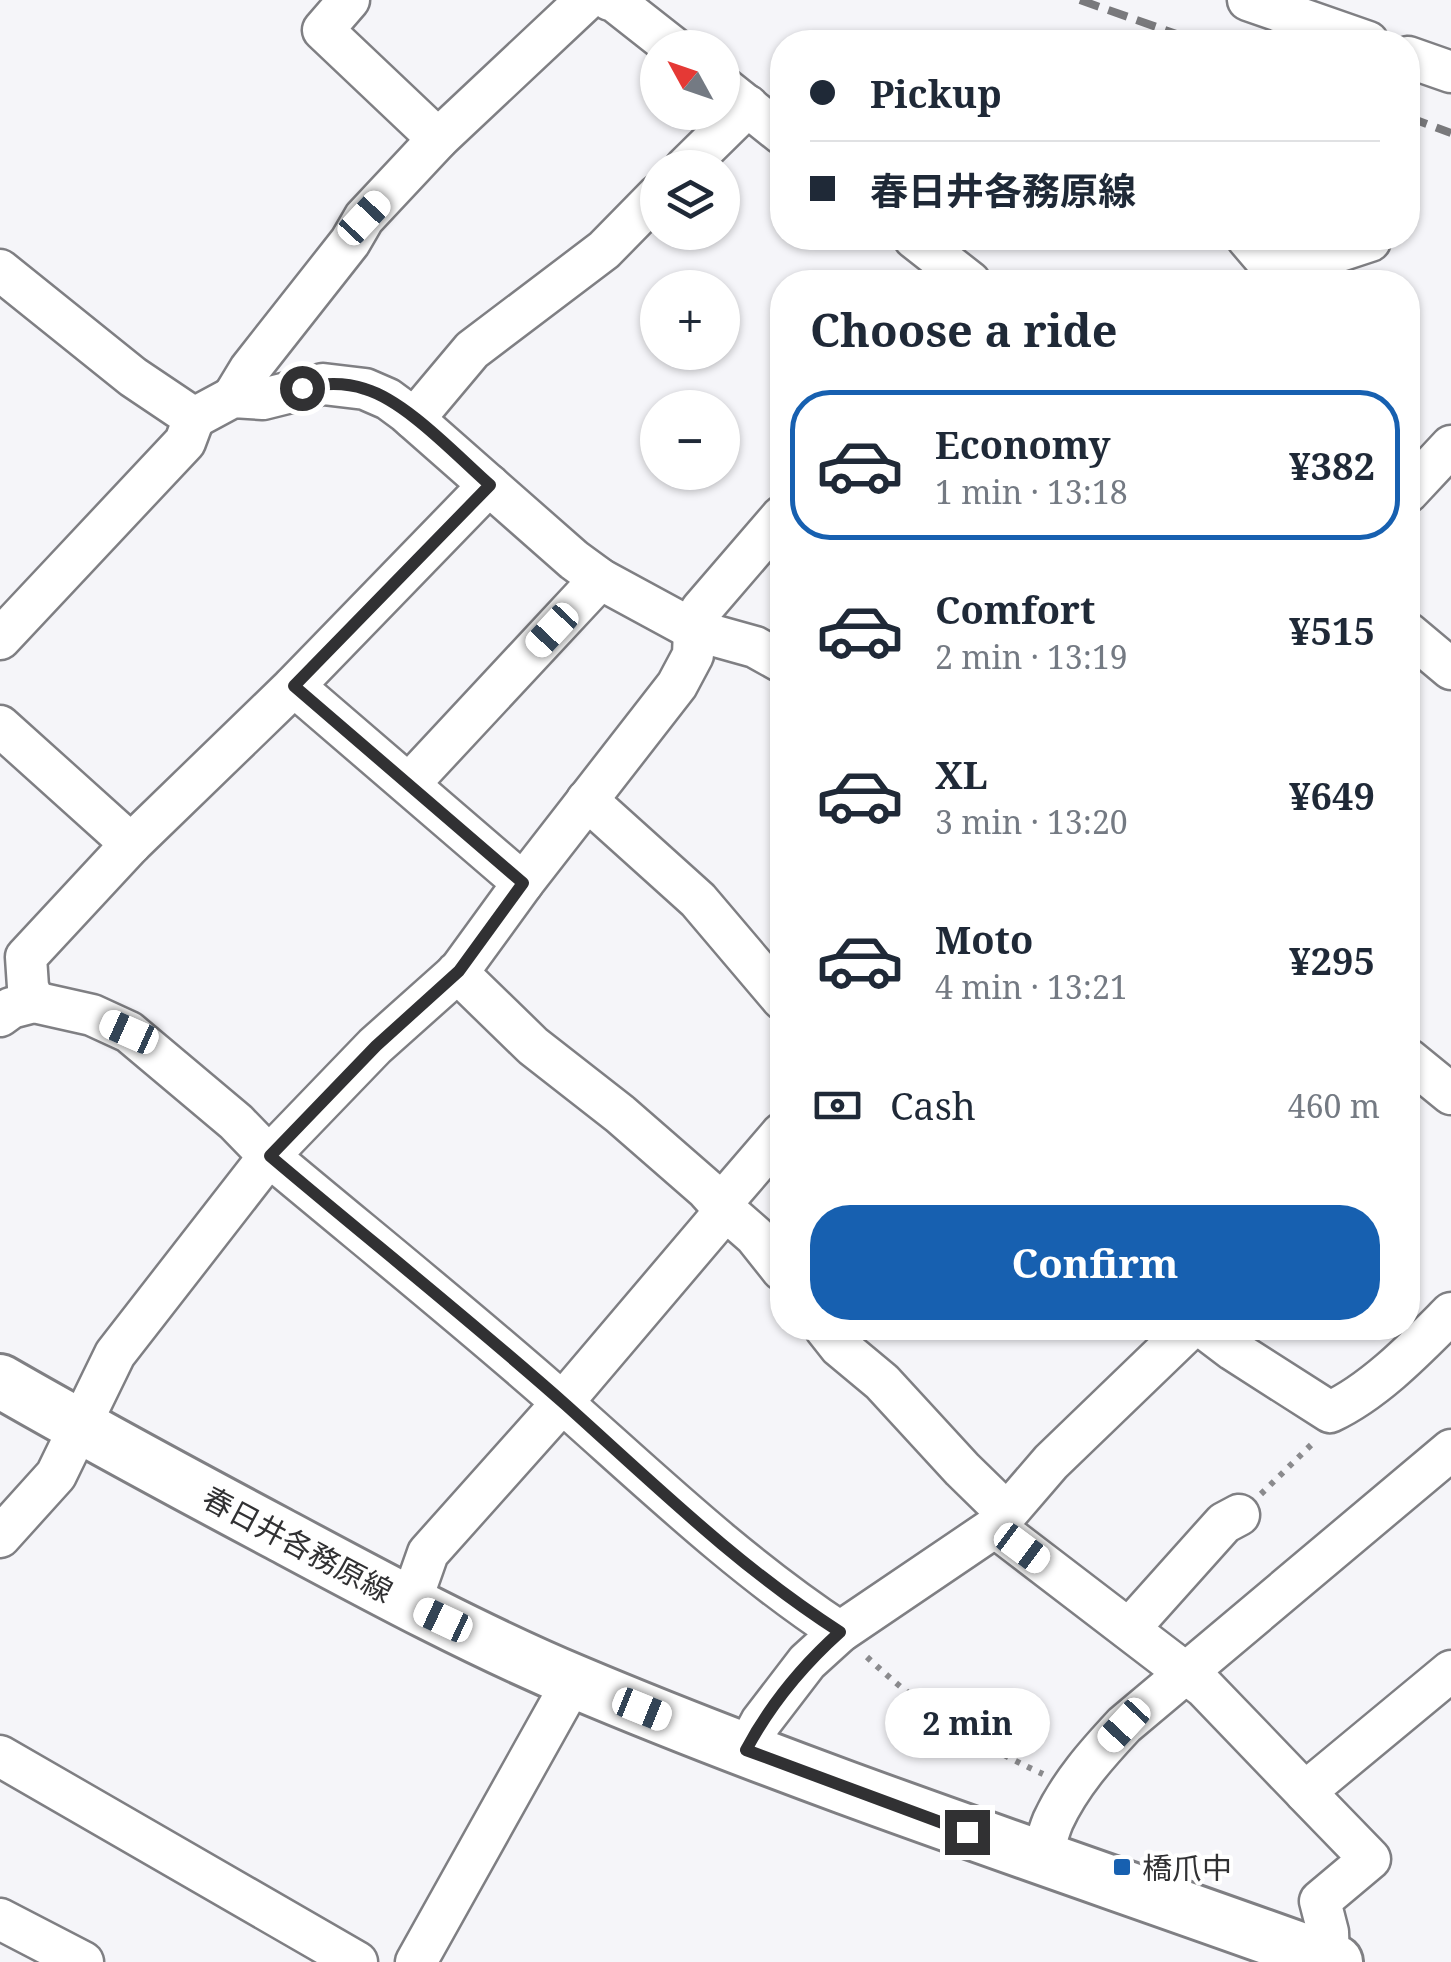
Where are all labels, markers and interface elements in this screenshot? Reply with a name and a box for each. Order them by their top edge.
north arrow [640,30,740,130]
map controls [640,30,740,490]
text: Pickup [870,67,1002,119]
button: layers [640,150,740,250]
text: 春日井各務原線 [870,164,1136,216]
car [333,186,395,250]
button: + [640,270,740,370]
text: Choose a ride [810,299,1118,360]
route start [280,366,325,411]
button: − [640,390,740,490]
text: Economy [935,418,1111,470]
icon: car [815,420,905,510]
text: ¥382 [1289,439,1375,491]
text: 1 min · 13:18 [935,470,1128,513]
text: Comfort [935,583,1095,635]
icon: car [815,585,905,675]
car [521,598,583,662]
text: ¥515 [1289,604,1375,656]
text: 2 min · 13:19 [935,635,1128,678]
text: XL [935,748,988,800]
icon: car [815,750,905,840]
text: ¥649 [1289,769,1375,821]
text: 3 min · 13:20 [935,800,1128,843]
text: Moto [935,913,1033,965]
icon: car [815,915,905,1005]
text: ¥295 [1289,934,1375,986]
text: 4 min · 13:21 [935,965,1128,1008]
car [95,1006,163,1058]
icon: cash [810,1078,865,1133]
text: Cash [890,1079,976,1131]
text: 460 m [1288,1084,1380,1127]
button: Confirm [810,1205,1380,1320]
street label: 春日井各務原線 [196,1477,400,1611]
car [989,1518,1055,1578]
car [409,1594,477,1646]
car [609,1684,675,1734]
callout: 2 min [884,1687,1050,1757]
car [1093,1693,1155,1757]
text: 2 min [922,1701,1013,1744]
route end [945,1810,990,1855]
place label: 橋爪中 [1142,1847,1232,1888]
marker: 橋爪中 [1111,1856,1133,1878]

